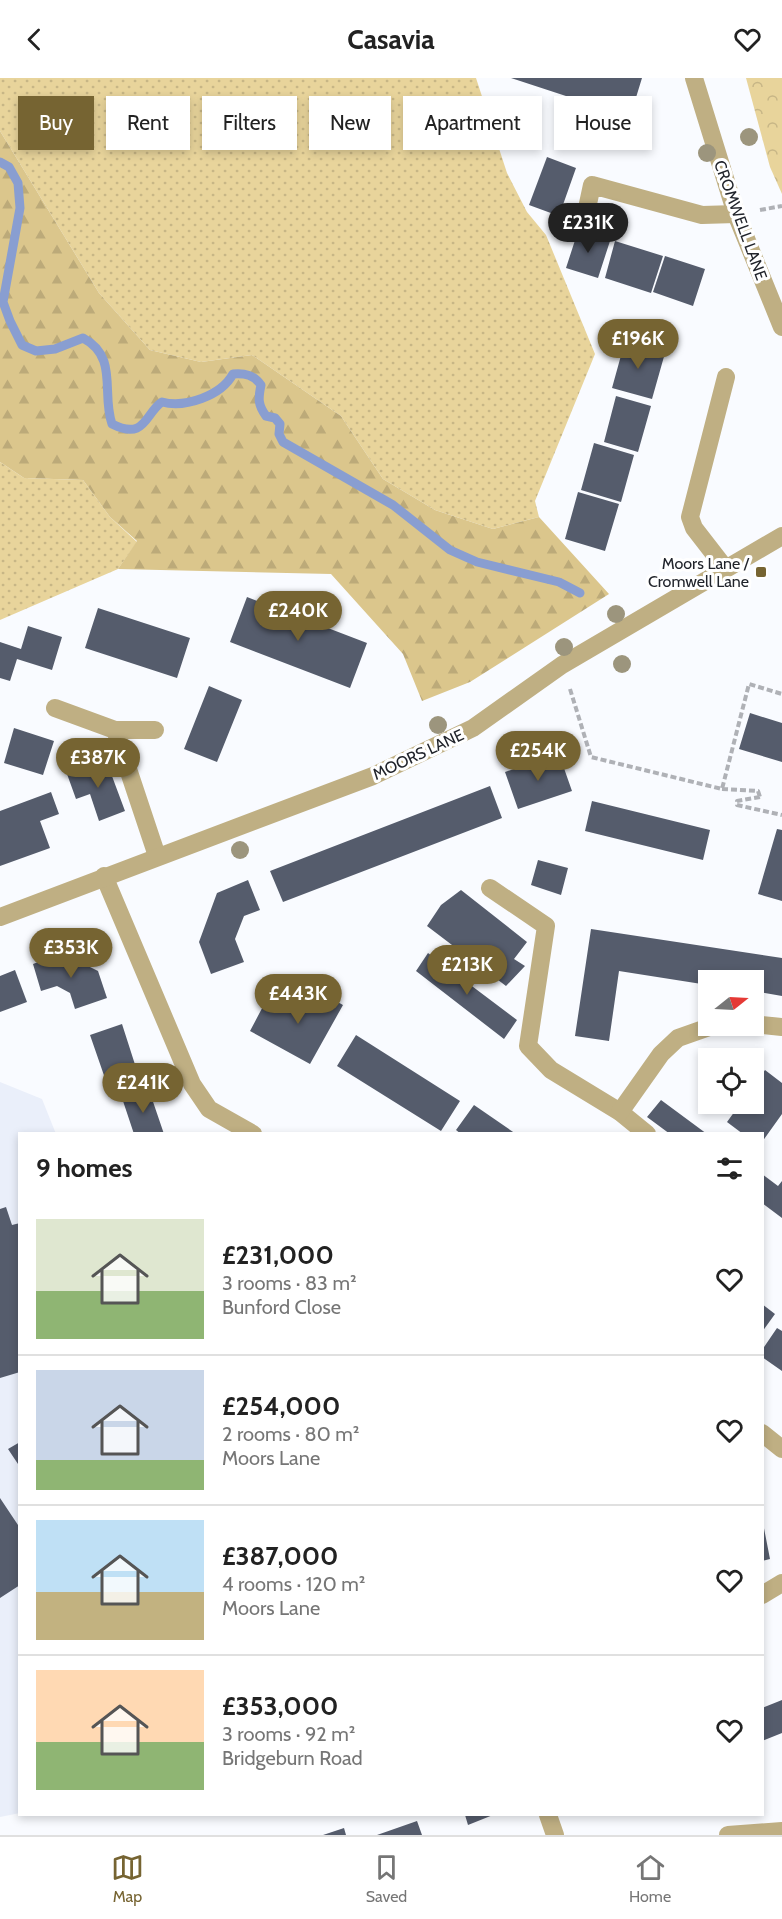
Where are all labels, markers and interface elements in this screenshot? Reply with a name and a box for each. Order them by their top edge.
icon: back [18,23,51,56]
text: Casavia [347,23,435,56]
icon: heart [731,23,764,56]
chip: Buy [18,96,94,150]
chip: Rent [106,96,190,150]
chip: Filters [202,96,297,150]
chip: New [309,96,391,150]
chip: Apartment [403,96,542,150]
chip: House [554,96,652,150]
street label: CROMWELL LANE [710,158,771,283]
pin: £231K [546,203,630,254]
text: £231K [562,210,614,234]
pin: £196K [596,319,680,370]
text: £196K [612,326,664,350]
place label: Moors Lane / Cromwell Lane [648,554,750,591]
marker: Moors Lane / Cromwell Lane [754,565,768,579]
pin: £240K [256,591,340,642]
text: £240K [268,598,328,622]
street label: MOORS LANE [370,725,467,784]
pin: £254K [496,731,580,782]
pin: £387K [56,738,140,789]
text: £254K [510,738,566,762]
text: £387K [70,745,126,769]
pin: £353K [29,928,113,979]
text: £353K [43,935,99,959]
pin: £213K [425,945,509,996]
text: £213K [441,952,493,976]
north arrow [698,970,764,1036]
map controls [698,970,764,1114]
pin: £443K [256,974,340,1025]
text: £443K [269,981,327,1005]
button: locate [698,1048,764,1114]
pin: £241K [101,1063,185,1114]
text: £241K [116,1070,170,1094]
text: 9 homes [36,1152,133,1184]
icon: filters [713,1152,746,1185]
text: £231,000 [222,1239,334,1271]
icon: home [84,1243,156,1315]
icon: heart [713,1263,746,1296]
text: 3 rooms · 83 m² [222,1271,357,1295]
text: Bunford Close [222,1295,341,1319]
text: £254,000 [222,1390,340,1422]
icon: home [84,1394,156,1466]
icon: heart [713,1414,746,1447]
text: 2 rooms · 80 m² [222,1422,359,1446]
text: Moors Lane [222,1446,320,1470]
text: £387,000 [222,1540,338,1572]
icon: home [84,1544,156,1616]
icon: heart [713,1564,746,1597]
text: 4 rooms · 120 m² [222,1572,365,1596]
text: Moors Lane [222,1596,320,1620]
text: £353,000 [222,1690,338,1722]
icon: home [84,1694,156,1766]
icon: heart [713,1714,746,1747]
text: 3 rooms · 92 m² [222,1722,355,1746]
text: Bridgeburn Road [222,1746,363,1770]
tab: Map [111,1851,144,1906]
tab: Saved [366,1851,407,1906]
tab: Home [629,1851,671,1906]

